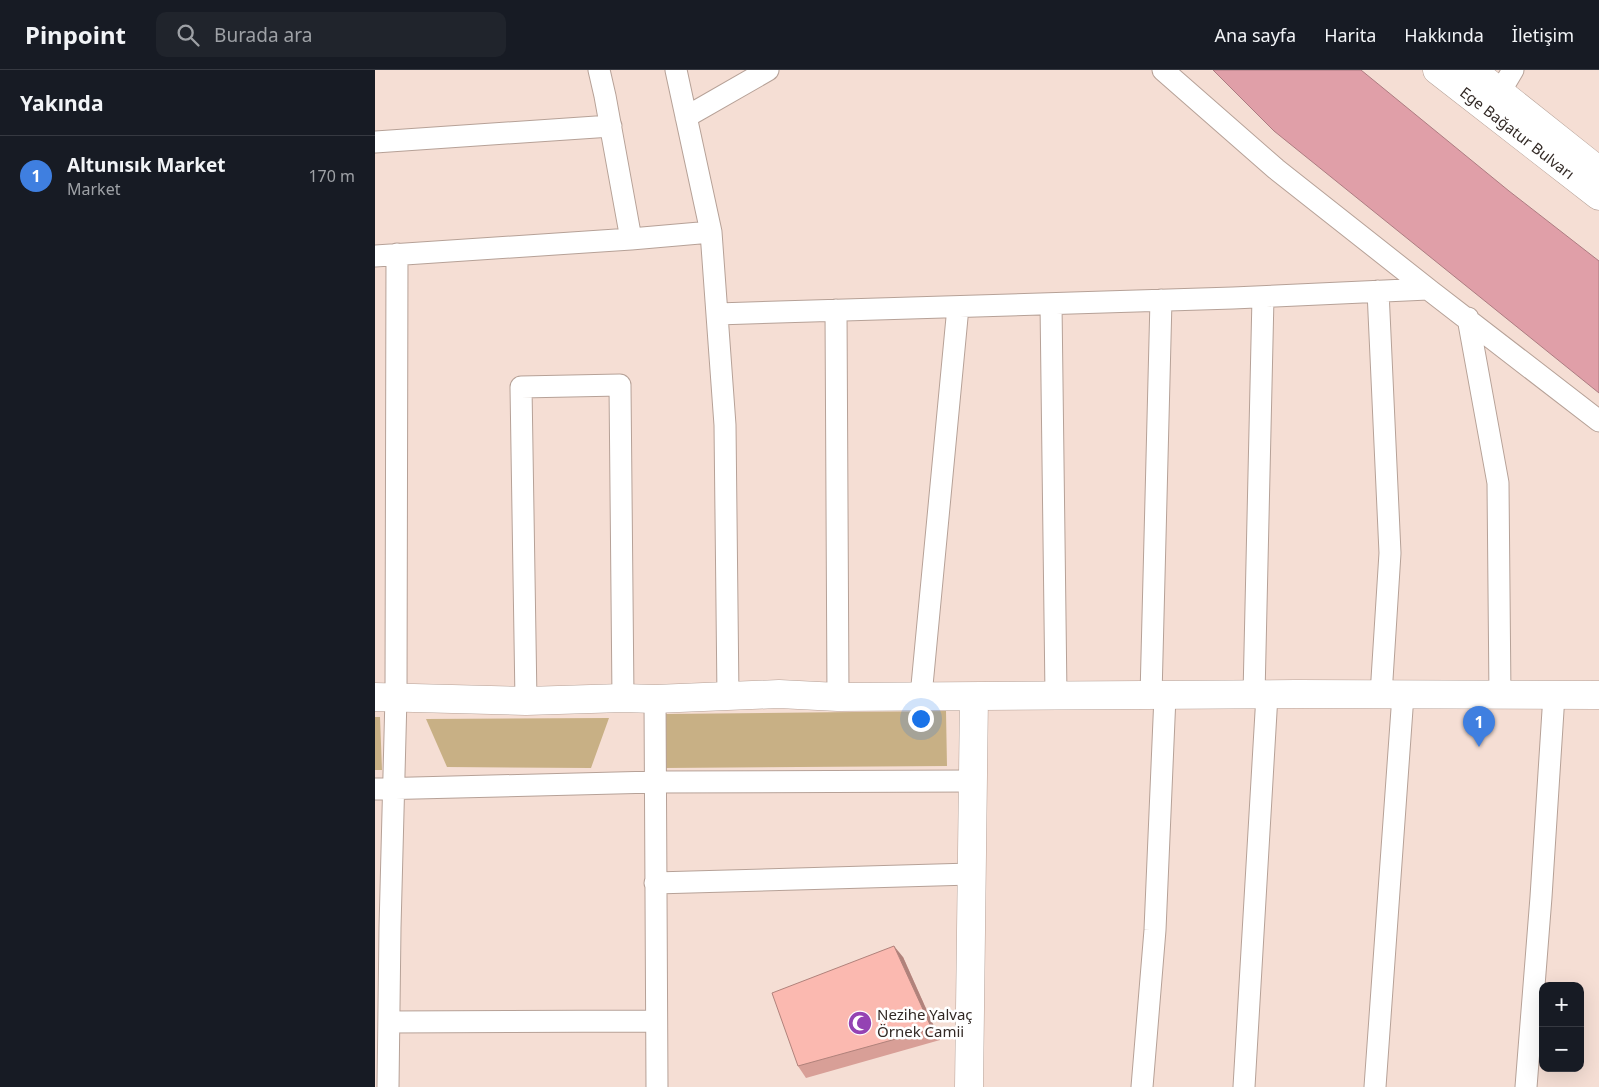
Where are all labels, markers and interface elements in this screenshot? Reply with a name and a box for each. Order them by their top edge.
search box [156,12,506,57]
text: Pinpoint [25,18,126,51]
icon: search [174,21,202,49]
text: Burada ara [214,22,312,48]
text: Ana sayfa [1215,23,1296,47]
text: Harita [1324,23,1376,47]
text: Hakkında [1404,23,1484,47]
text: İletişim [1512,23,1574,47]
street label: Ege Bağatur Bulvarı [1456,82,1579,183]
text: Yakında [20,89,103,117]
text: Altunısık Market [67,152,226,178]
text: 1 [31,165,41,187]
text: 170 m [308,165,355,187]
text: Market [67,178,120,200]
your location [908,706,934,732]
pin: 1 [1463,706,1495,747]
map controls [1539,982,1584,1072]
button: + [1539,982,1584,1027]
place label: Nezihe Yalvaç Örnek Camii [877,1004,973,1041]
mosque icon: Nezihe Yalvaç Örnek Camii [847,1010,873,1036]
button: − [1539,1027,1584,1072]

